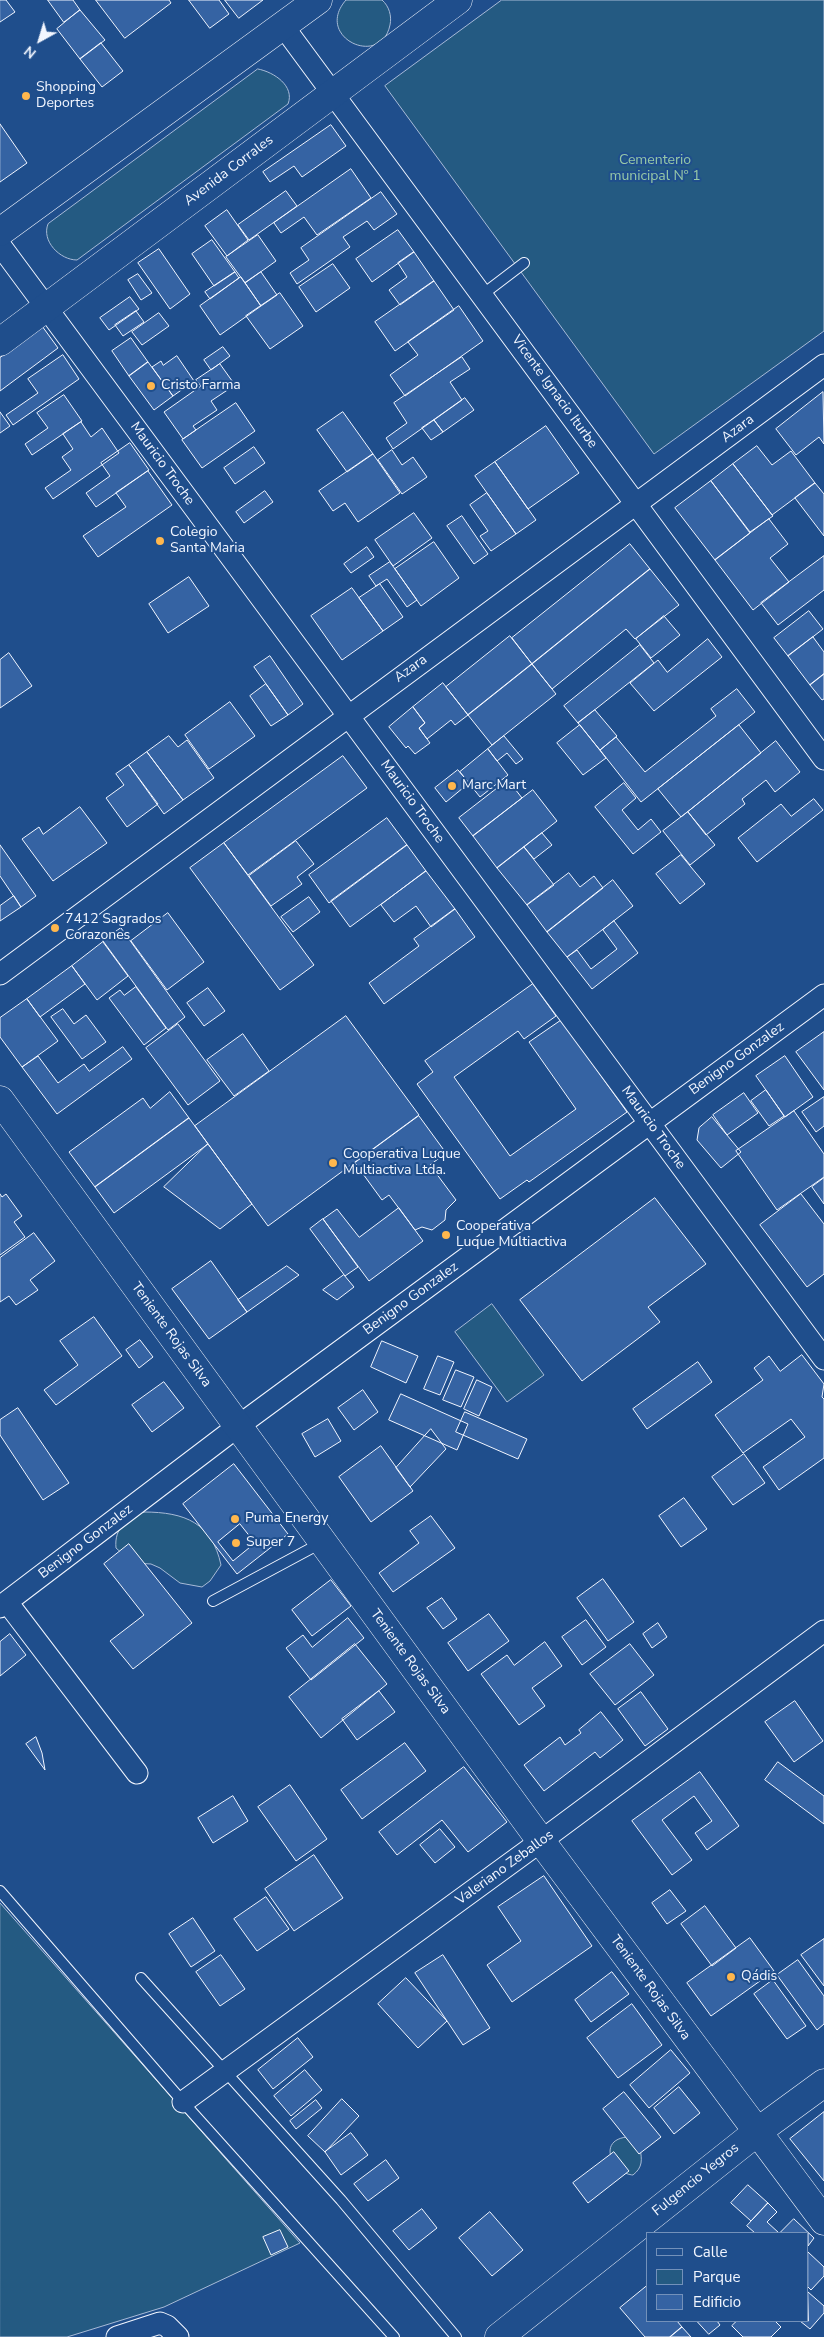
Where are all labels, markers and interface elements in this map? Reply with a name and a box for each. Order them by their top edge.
north arrow [15,15,65,65]
text: N [20,41,40,63]
place label: Shopping Deportes [36,80,96,112]
marker: Shopping Deportes [20,90,32,102]
street label: Avenida Corrales [181,132,277,210]
park label: Cementerio municipal Nº 1 [609,153,701,186]
street label: Vicente Ignacio Iturbe [507,332,601,452]
place label: Cristo Farma [161,378,241,394]
marker: Cristo Farma [145,380,157,392]
street label: Azara [718,411,758,447]
street label: Mauricio Troche [126,419,198,509]
place label: Colegio Santa Maria [170,525,245,558]
marker: Colegio Santa Maria [154,535,166,547]
street label: Azara [391,652,431,686]
street label: Mauricio Troche [376,757,448,847]
place label: Marc Mart [462,778,526,794]
marker: Marc Mart [446,780,458,792]
place label: 7412 Sagrados Corazones [65,912,161,944]
marker: 7412 Sagrados Corazones [49,922,61,934]
street label: Benigno Gonzalez [686,1019,788,1099]
street label: Mauricio Troche [617,1083,689,1173]
place label: Cooperativa Luque Multiactiva Ltda. [343,1147,460,1180]
marker: Cooperativa Luque Multiactiva Ltda. [327,1157,339,1169]
place label: Cooperativa Luque Multiactiva [456,1219,567,1252]
marker: Cooperativa Luque Multiactiva [440,1229,452,1241]
street label: Benigno Gonzalez [360,1259,462,1339]
street label: Teniente Rojas Silva [127,1279,215,1391]
street label: Benigno Gonzalez [36,1501,136,1583]
place label: Puma Energy [245,1511,329,1527]
marker: Puma Energy [229,1513,241,1525]
place label: Super 7 [246,1535,295,1551]
marker: Super 7 [230,1537,242,1549]
street label: Teniente Rojas Silva [366,1606,454,1718]
street label: Valeriano Zeballos [453,1827,557,1909]
street label: Teniente Rojas Silva [606,1932,694,2044]
place label: Qádis [741,1969,777,1985]
marker: Qádis [725,1971,737,1983]
street label: Fulgencio Yegros [649,2140,743,2220]
legend [646,2232,809,2322]
text: Calle [693,2242,728,2262]
text: Parque [693,2267,741,2287]
text: Edificio [693,2292,741,2312]

